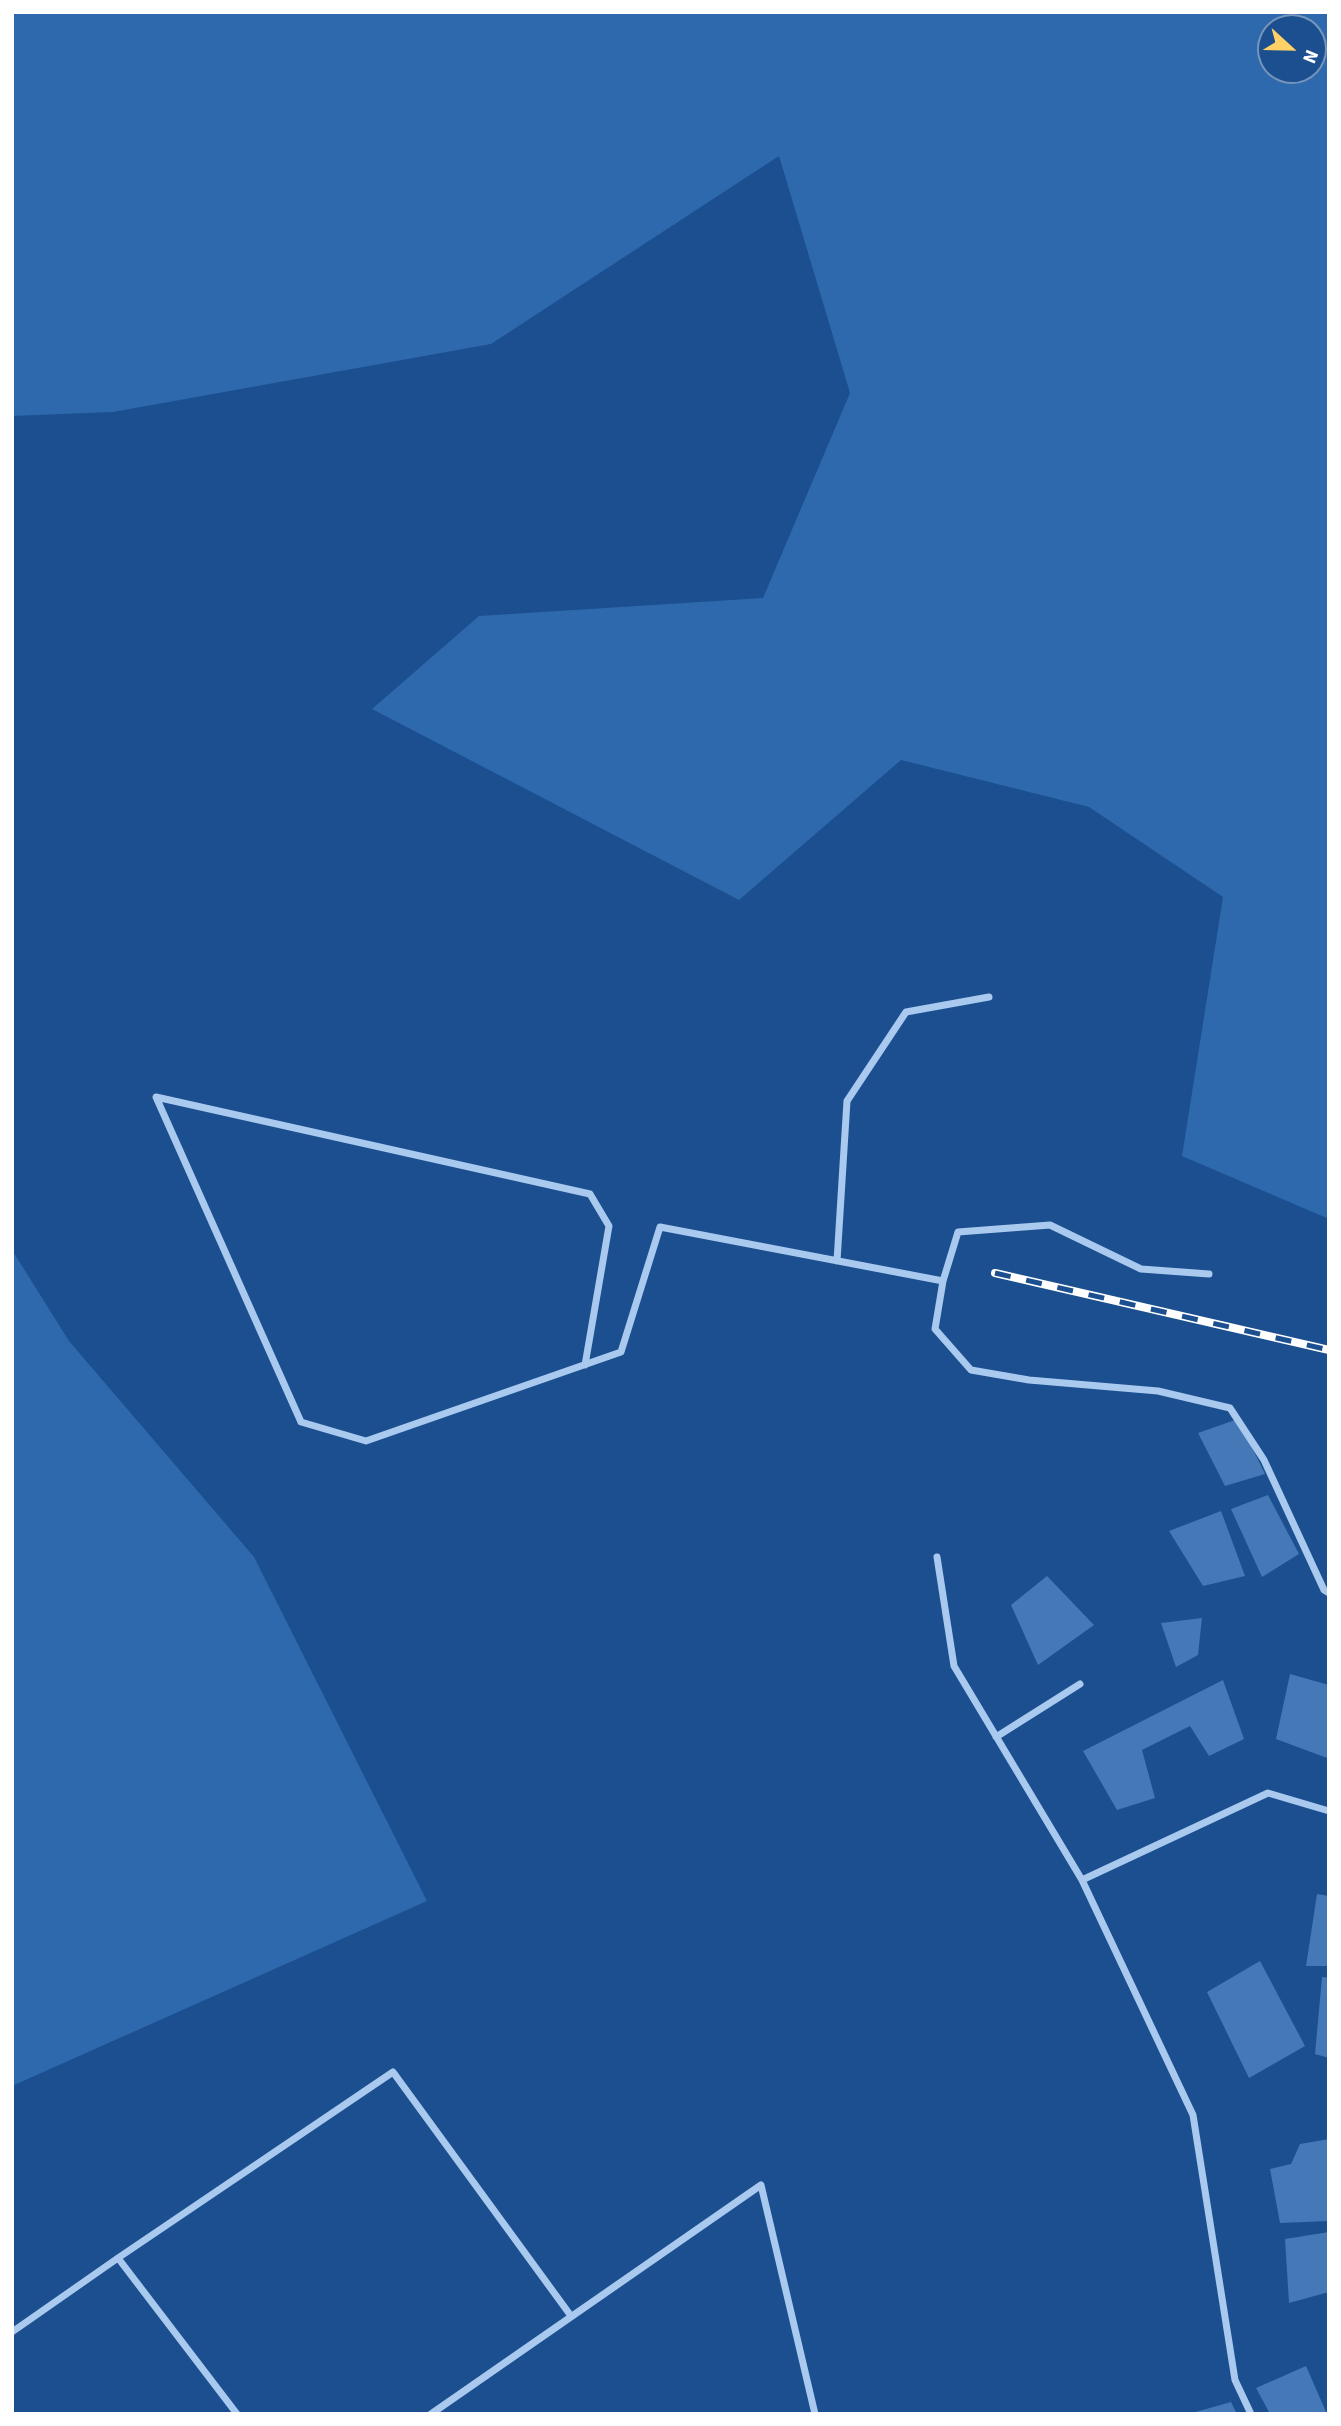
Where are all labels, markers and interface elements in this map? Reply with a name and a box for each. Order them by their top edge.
north arrow [1257,14,1327,84]
text: N [1295,45,1325,67]

